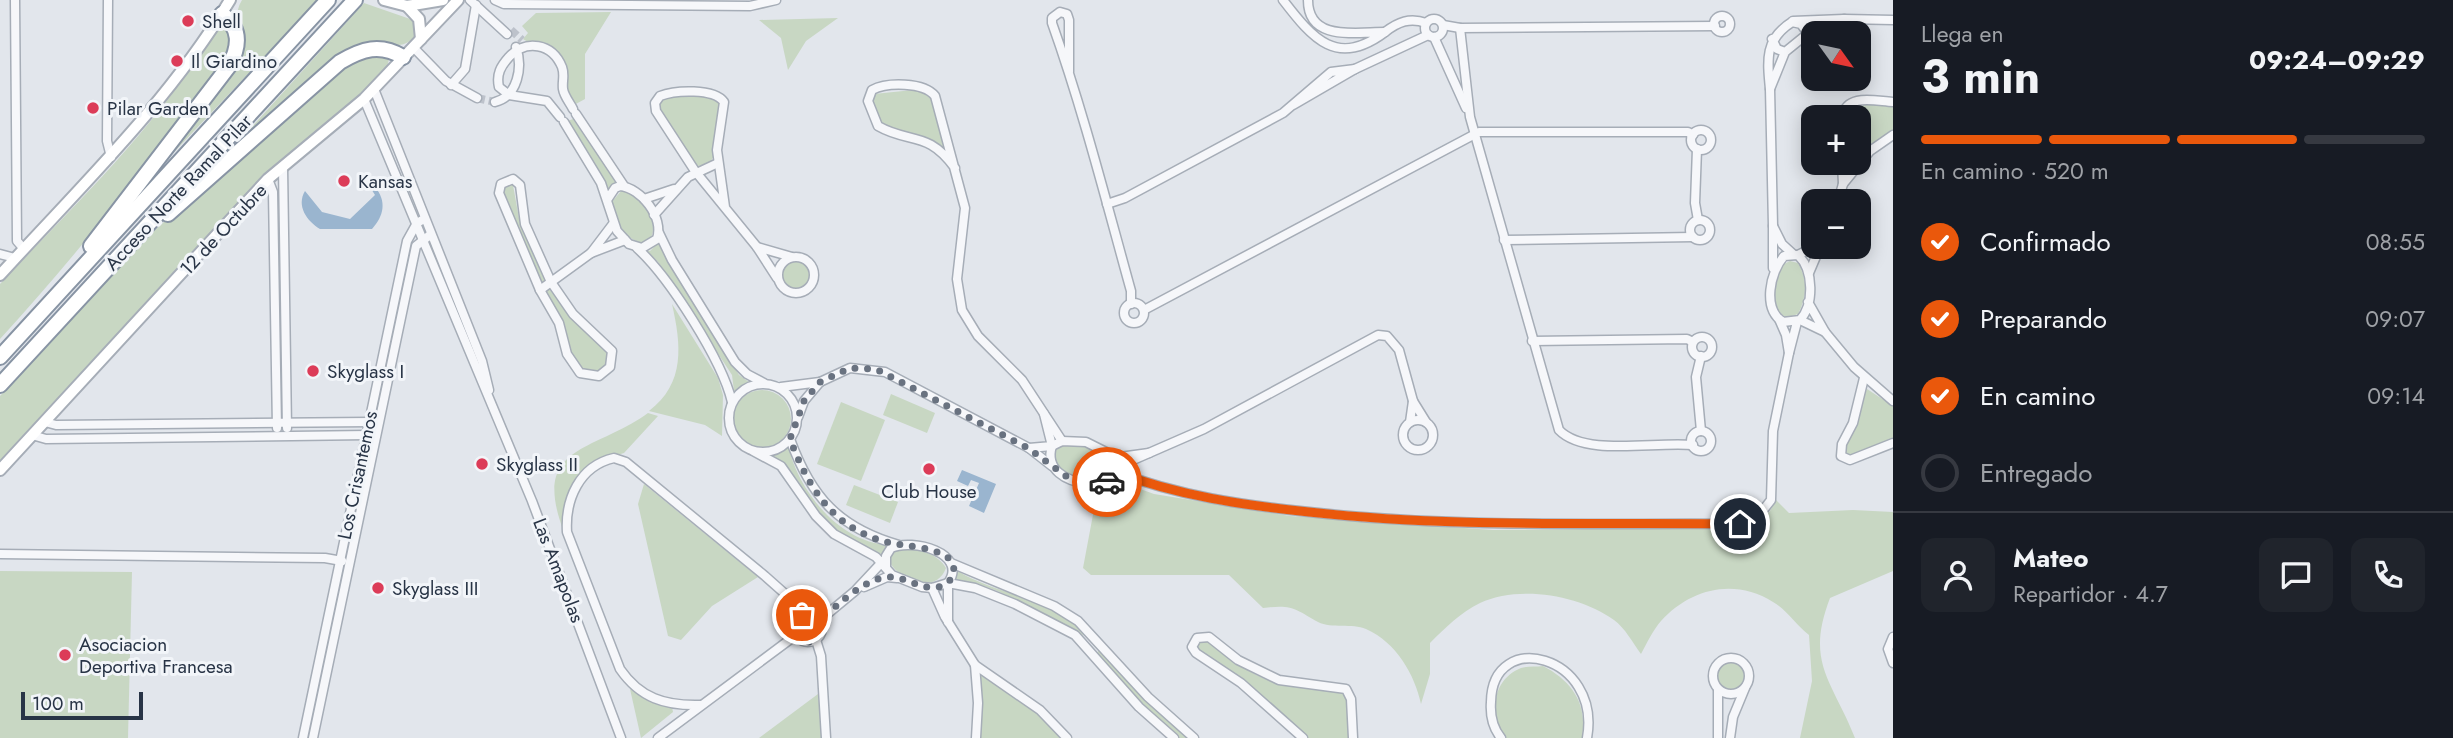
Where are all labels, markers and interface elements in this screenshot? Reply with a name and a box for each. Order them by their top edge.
place label: Shell [202,8,241,35]
marker: Shell [180,13,196,29]
text: Llega en [1921,17,2003,51]
north arrow [1801,21,1871,91]
map controls [1801,21,1871,259]
text: 09:24–09:29 [2249,41,2425,79]
text: 3 min [1921,44,2040,110]
place label: Il Giardino [191,48,277,75]
marker: Il Giardino [169,53,185,69]
place label: Pilar Garden [107,95,209,122]
marker: Pilar Garden [85,100,101,116]
button: + [1801,105,1871,175]
street label: Acceso Norte Ramal Pilar [99,108,258,277]
text: En camino · 520 m [1921,154,2109,188]
place label: Kansas [358,168,413,195]
marker: Kansas [336,173,352,189]
street label: 12 de Octubre [174,177,273,281]
button: − [1801,189,1871,259]
icon: check [1921,223,1959,261]
text: Confirmado [1980,223,2111,261]
text: 08:55 [2366,225,2425,259]
icon: check [1921,300,1959,338]
text: Preparando [1980,300,2107,338]
text: 09:07 [2365,302,2425,336]
place label: Skyglass I [327,358,404,385]
marker: Skyglass I [305,363,321,379]
icon: check [1921,377,1959,415]
text: En camino [1980,377,2096,415]
text: 09:14 [2367,379,2425,413]
street label: Los Crisantemos [331,408,384,542]
courier [1072,447,1142,517]
place label: Skyglass II [496,451,578,478]
text: Entregado [1980,454,2092,492]
marker: Skyglass II [474,456,490,472]
marker: Club House [921,461,937,477]
icon: car [1088,463,1126,501]
place label: Club House [881,478,977,505]
pin [1710,494,1770,554]
icon: home [1721,505,1759,543]
street label: Las Amapolas [526,514,591,627]
button: person [1921,538,1995,612]
button: chat [2259,538,2333,612]
button: phone [2351,538,2425,612]
text: Mateo [2013,539,2089,577]
place label: Skyglass III [392,575,478,602]
text: Repartidor · 4.7 [2013,577,2168,611]
marker: Skyglass III [370,580,386,596]
pin [772,585,832,645]
icon: bag [783,596,821,634]
place label: Asociacion Deportiva Francesa [79,631,233,680]
marker: Asociacion Deportiva Francesa [57,647,73,663]
scale bar [21,689,144,721]
text: 100 m [32,690,84,717]

